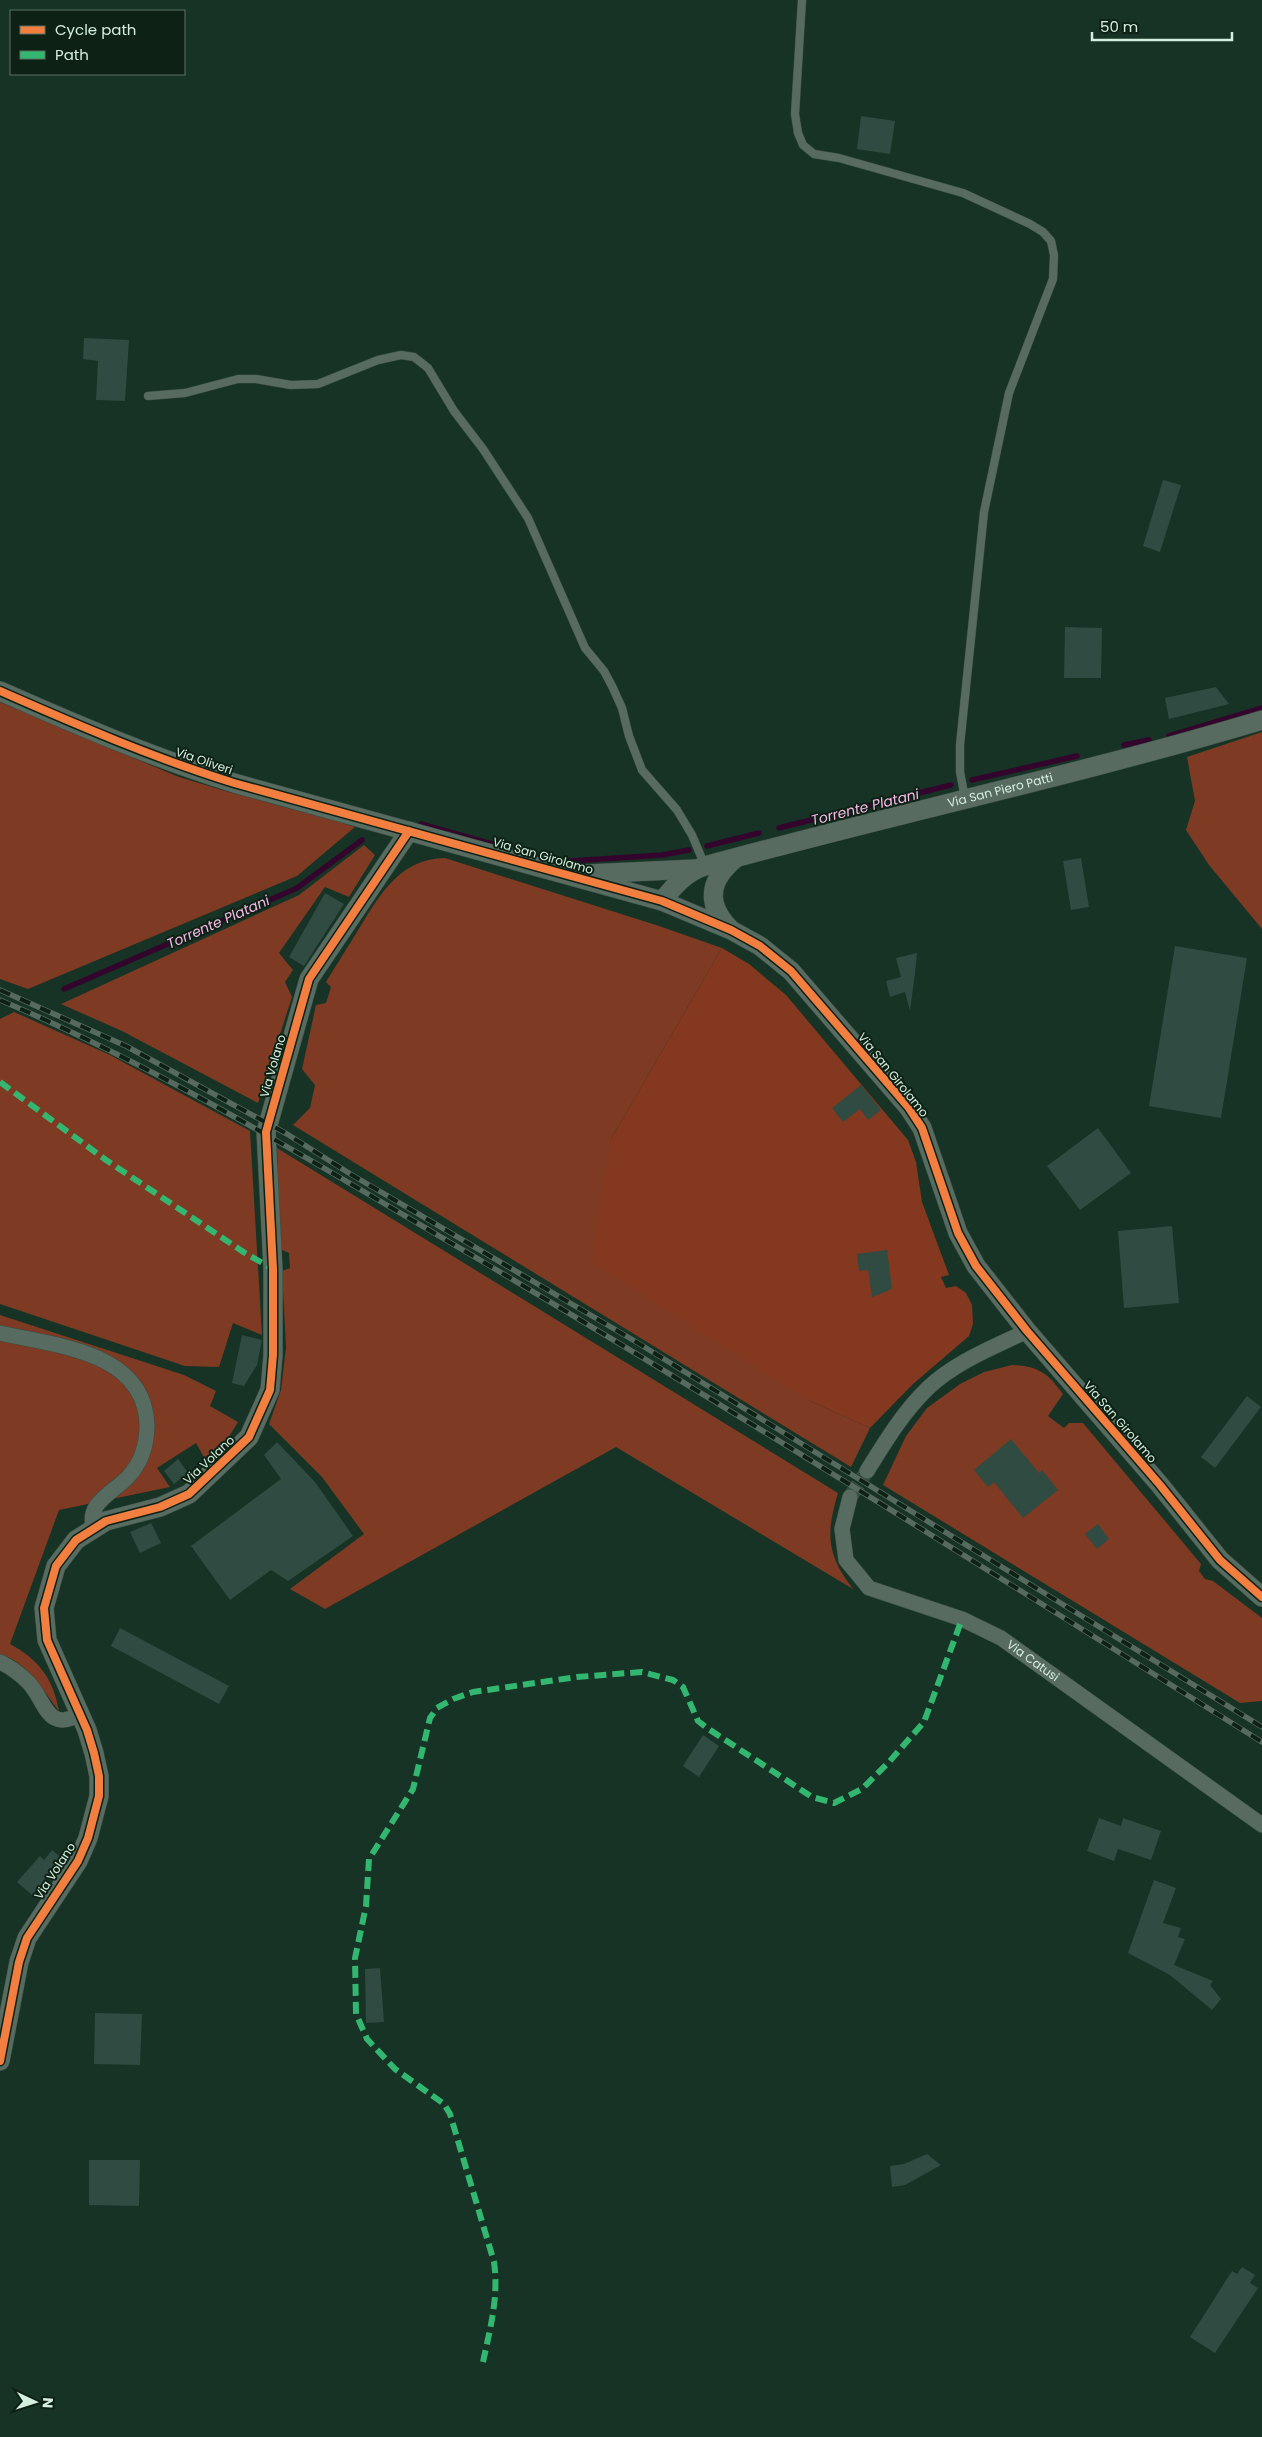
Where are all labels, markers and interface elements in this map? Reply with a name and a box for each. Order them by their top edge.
legend [10,10,185,75]
scale bar [1092,10,1232,42]
text: 50 m [1100,16,1138,37]
text: Cycle path [55,19,136,40]
text: Path [55,44,89,65]
street label: Via Oliveri [173,743,235,778]
street label: Via San Piero Patti [946,768,1055,811]
water label: Torrente Platani [809,784,922,830]
street label: Via San Girolamo [491,833,596,878]
water label: Torrente Platani [163,890,273,954]
street label: Via San Girolamo [854,1029,933,1121]
street label: Via Volano [255,1032,290,1099]
street label: Via San Girolamo [1080,1377,1161,1467]
street label: Via Volano [179,1431,238,1488]
street label: Via Catusi [1003,1636,1063,1685]
street label: Via Volano [30,1839,79,1902]
north arrow [10,2377,60,2427]
text: N [38,2397,58,2409]

